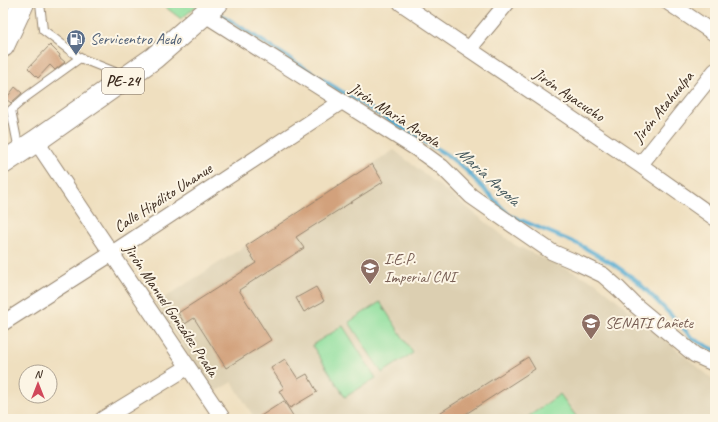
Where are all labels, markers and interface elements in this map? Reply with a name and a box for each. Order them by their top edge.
fuel station icon: Servicentro Aedo [65,28,87,56]
place label: Servicentro Aedo [90,29,182,49]
street label: Jirón Ayacucho [529,63,609,127]
street label: Jirón Atahualpa [627,66,699,148]
road number: PE-24 [102,68,144,94]
street label: Jirón María Angola [345,78,445,153]
water label: María Angola [452,142,526,211]
street label: Calle Hipólito Unanue [110,158,217,237]
street label: Jirón Manuel González Prada [119,239,224,381]
place label: I.E.P. Imperial CNI [384,249,459,287]
school or university icon: I.E.P. Imperial CNI [359,257,381,285]
school or university icon: SENATI Cañete [580,312,602,340]
place label: SENATI Cañete [605,313,695,333]
north arrow [18,364,58,404]
text: N [35,367,44,381]

